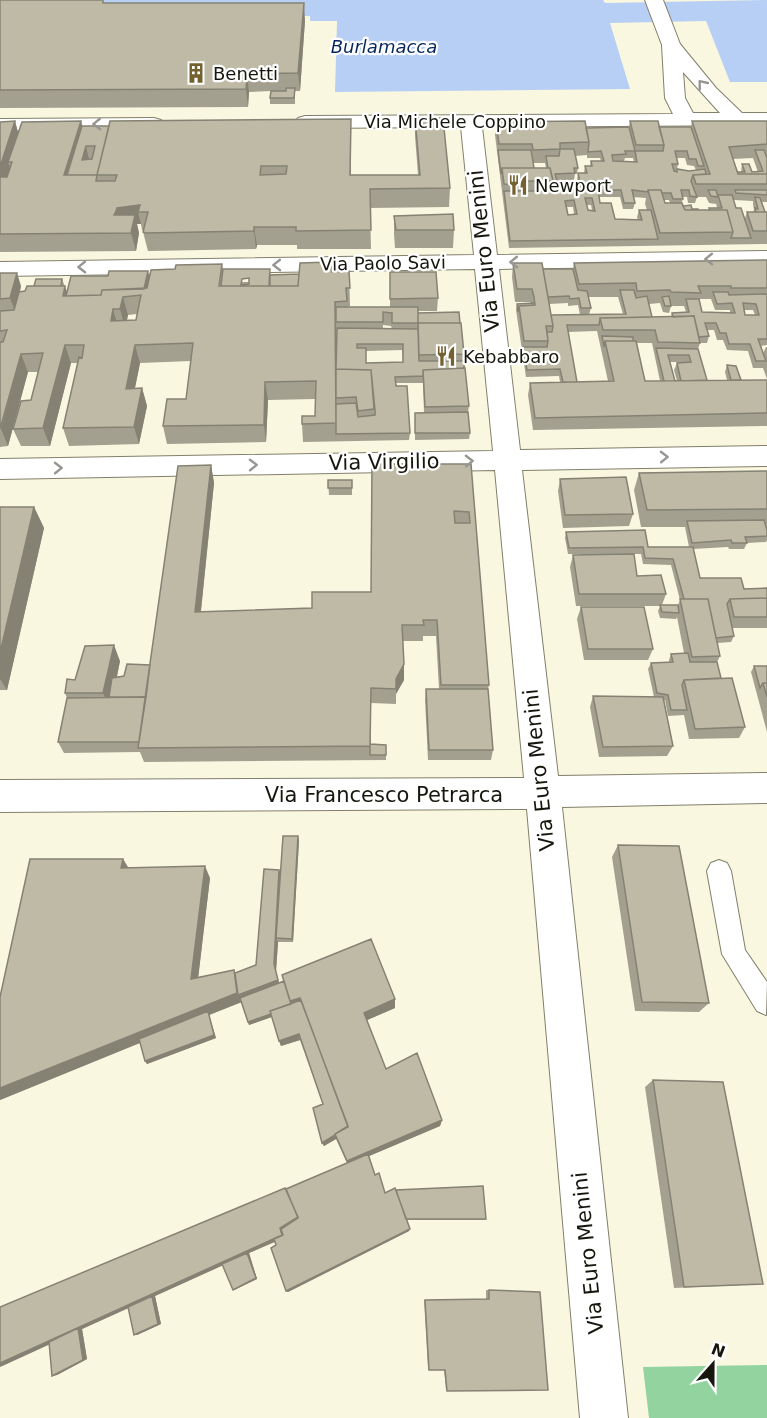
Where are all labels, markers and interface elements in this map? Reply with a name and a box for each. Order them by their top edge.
water label: Burlamacca [331,36,437,57]
building icon: Benetti [184,61,208,85]
place label: Benetti [213,63,278,84]
one-way arrow [698,80,709,91]
street label: Via Michele Coppino [364,111,546,132]
one-way arrow [93,118,102,131]
street label: Via Euro Menini [464,169,504,333]
restaurant icon: Newport [506,173,530,197]
place label: Newport [535,175,611,196]
street label: Via Paolo Savi [320,251,446,275]
one-way arrow [704,253,713,265]
one-way arrow [509,255,518,268]
one-way arrow [272,258,281,271]
one-way arrow [77,261,86,274]
restaurant icon: Kebabbaro [434,344,458,368]
place label: Kebabbaro [463,346,559,367]
street label: Via Virgilio [328,449,440,475]
one-way arrow [660,451,669,464]
one-way arrow [465,455,474,467]
one-way arrow [249,458,258,471]
one-way arrow [54,462,63,474]
street label: Via Euro Menini [519,688,559,852]
street label: Via Francesco Petrarca [265,783,503,807]
street label: Via Euro Menini [568,1171,608,1335]
north arrow [683,1334,743,1394]
text: N [709,1339,728,1362]

